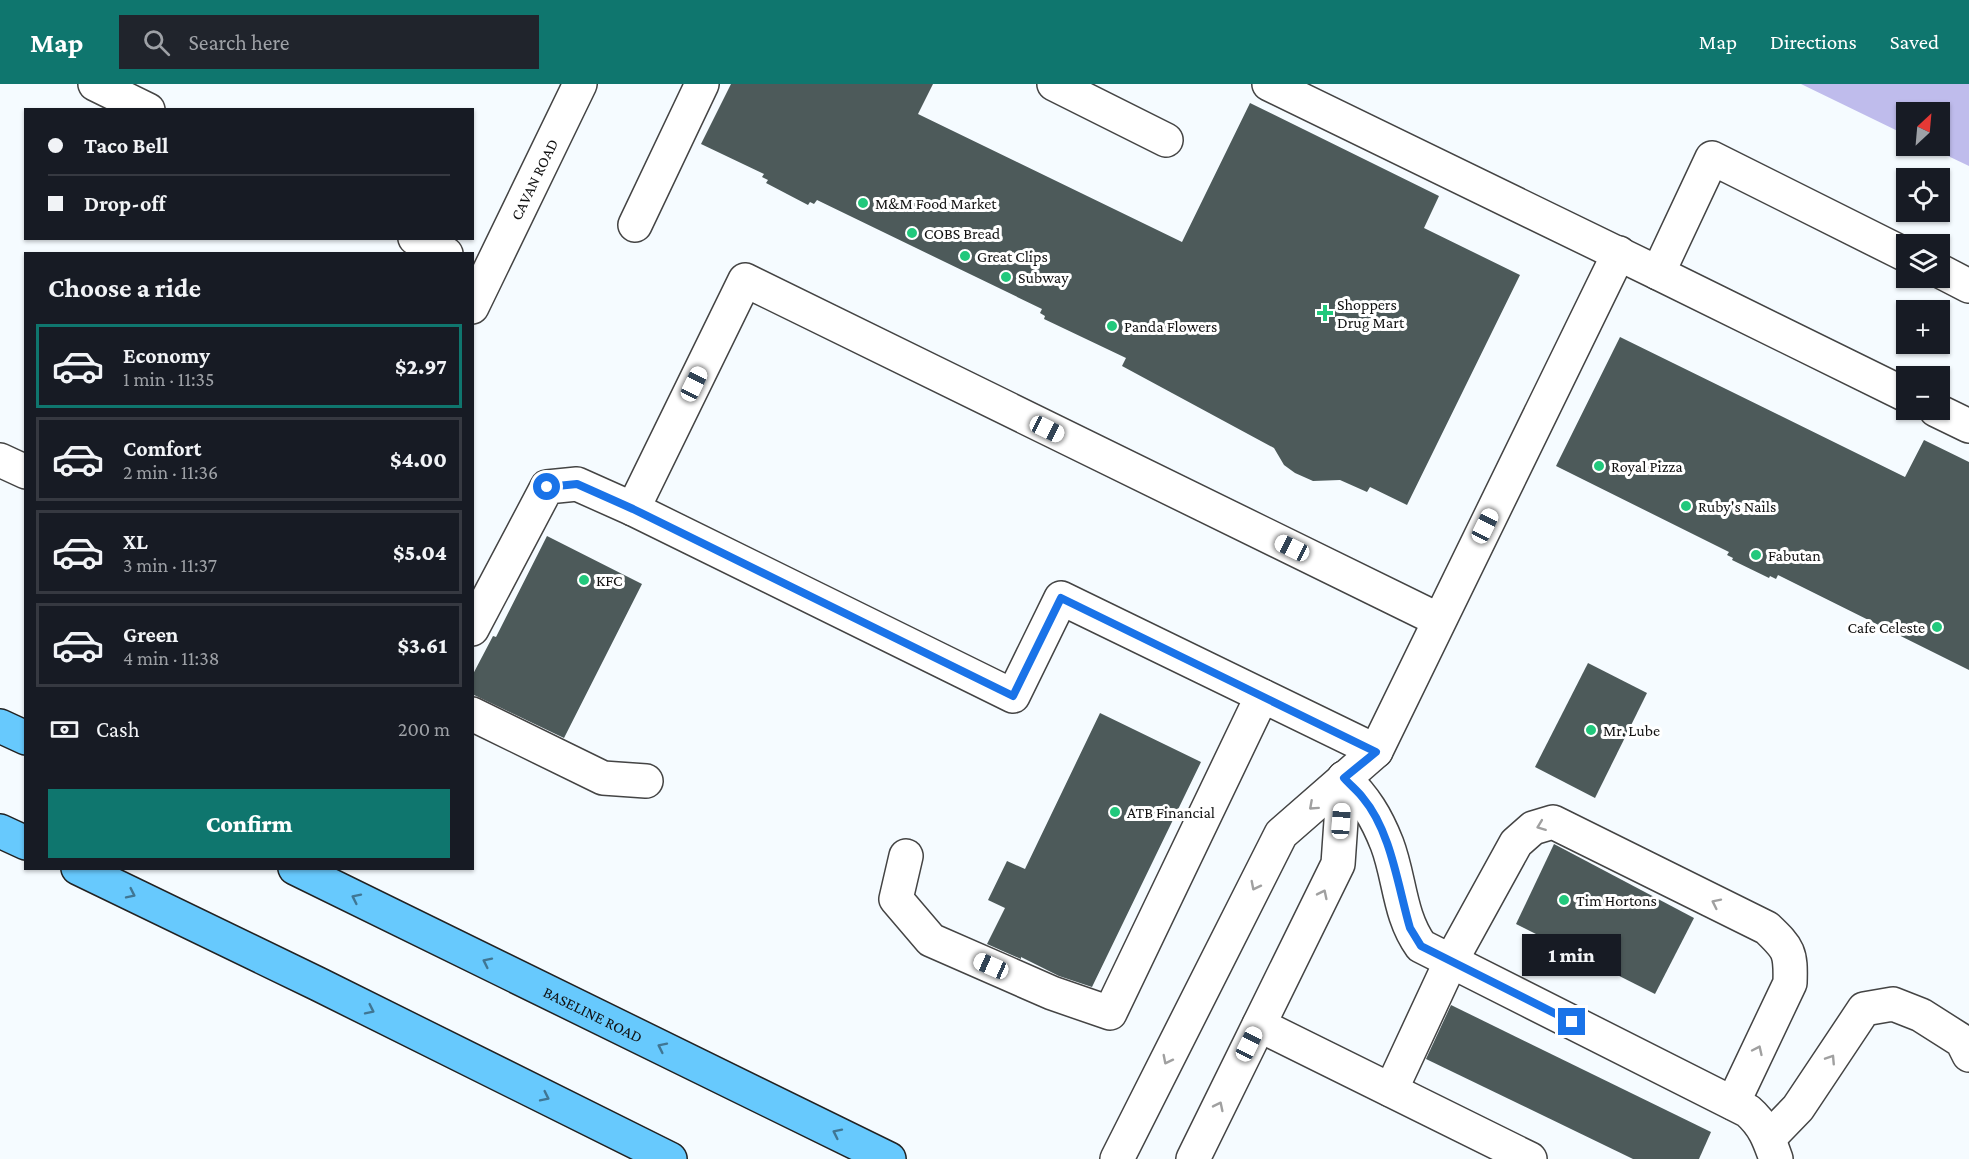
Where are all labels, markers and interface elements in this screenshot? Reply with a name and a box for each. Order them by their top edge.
search box [119,15,539,69]
icon: search [140,26,173,59]
text: Map [30,27,83,58]
text: Search here [188,30,289,55]
text: Map [1699,30,1737,54]
text: Directions [1770,30,1857,54]
text: Saved [1890,30,1939,54]
north arrow [1896,102,1950,156]
map controls [1896,102,1950,420]
text: Taco Bell [84,133,169,158]
street label: CAVAN ROAD [507,136,561,223]
button: locate [1896,168,1950,222]
text: Drop-off [84,191,166,216]
place label: M&M Food Market [875,195,997,212]
marker: M&M Food Market [856,196,870,210]
place label: COBS Bread [924,225,1001,242]
marker: COBS Bread [905,226,919,240]
button: layers [1896,234,1950,288]
place label: Great Clips [977,248,1048,266]
marker: Great Clips [958,249,972,263]
place label: Subway [1018,269,1069,287]
marker: Subway [999,270,1013,284]
text: Choose a ride [48,273,201,303]
place label: Shoppers Drug Mart [1337,296,1405,332]
button: + [1896,300,1950,354]
marker: Shoppers Drug Mart [1318,306,1332,320]
place label: Panda Flowers [1124,318,1217,335]
marker: Panda Flowers [1105,319,1119,333]
icon: car [51,339,105,393]
text: Economy [123,343,210,368]
text: $2.97 [395,354,447,379]
car [678,364,710,404]
button: − [1896,366,1950,420]
text: 1 min · 11:35 [123,368,215,390]
car [1027,413,1067,445]
icon: car [51,432,105,486]
text: Comfort [123,436,201,461]
text: $4.00 [390,447,447,472]
place label: Royal Pizza [1611,458,1683,476]
marker: Royal Pizza [1592,459,1606,473]
text: 2 min · 11:36 [123,461,218,483]
route start [533,473,560,500]
place label: Ruby's Nails [1698,498,1776,516]
marker: Ruby's Nails [1679,499,1693,513]
car [1469,506,1501,546]
icon: car [51,525,105,579]
text: XL [123,529,148,554]
car [1272,532,1312,564]
text: $5.04 [393,540,447,565]
place label: Fabutan [1768,547,1821,564]
marker: Fabutan [1749,548,1763,562]
text: 3 min · 11:37 [123,554,217,576]
place label: KFC [596,572,622,589]
marker: KFC [577,573,591,587]
icon: car [51,618,105,672]
place label: Cafe Celeste [1847,619,1925,636]
marker: Cafe Celeste [1930,620,1944,634]
text: Green [123,622,179,647]
text: $3.61 [398,633,447,658]
text: 4 min · 11:38 [123,647,219,669]
icon: cash [48,713,81,746]
text: Cash [96,717,140,742]
text: 200 m [398,718,450,740]
place label: Mr. Lube [1603,722,1660,739]
marker: Mr. Lube [1584,723,1598,737]
button: Confirm [48,789,450,858]
one-way arrow [1309,799,1319,810]
car [1331,802,1351,840]
place label: ATB Financial [1127,804,1215,821]
marker: ATB Financial [1108,805,1122,819]
one-way arrow [1536,818,1547,831]
one-way arrow [1251,880,1262,890]
one-way arrow [125,886,136,898]
one-way arrow [1316,889,1328,900]
place label: Tim Hortons [1576,892,1657,909]
marker: Tim Hortons [1557,893,1571,907]
one-way arrow [352,894,363,905]
one-way arrow [1712,898,1723,910]
callout: 1 min [1522,935,1622,977]
text: 1 min [1548,944,1595,966]
car [971,950,1011,982]
one-way arrow [482,957,493,969]
street label: BASELINE ROAD [541,983,645,1045]
one-way arrow [364,1003,375,1014]
route end [1558,1008,1585,1035]
car [1233,1024,1265,1064]
one-way arrow [657,1043,668,1055]
one-way arrow [1750,1046,1762,1057]
one-way arrow [1163,1054,1175,1065]
one-way arrow [1823,1055,1835,1065]
one-way arrow [539,1090,549,1101]
one-way arrow [1211,1102,1223,1113]
one-way arrow [832,1129,843,1141]

